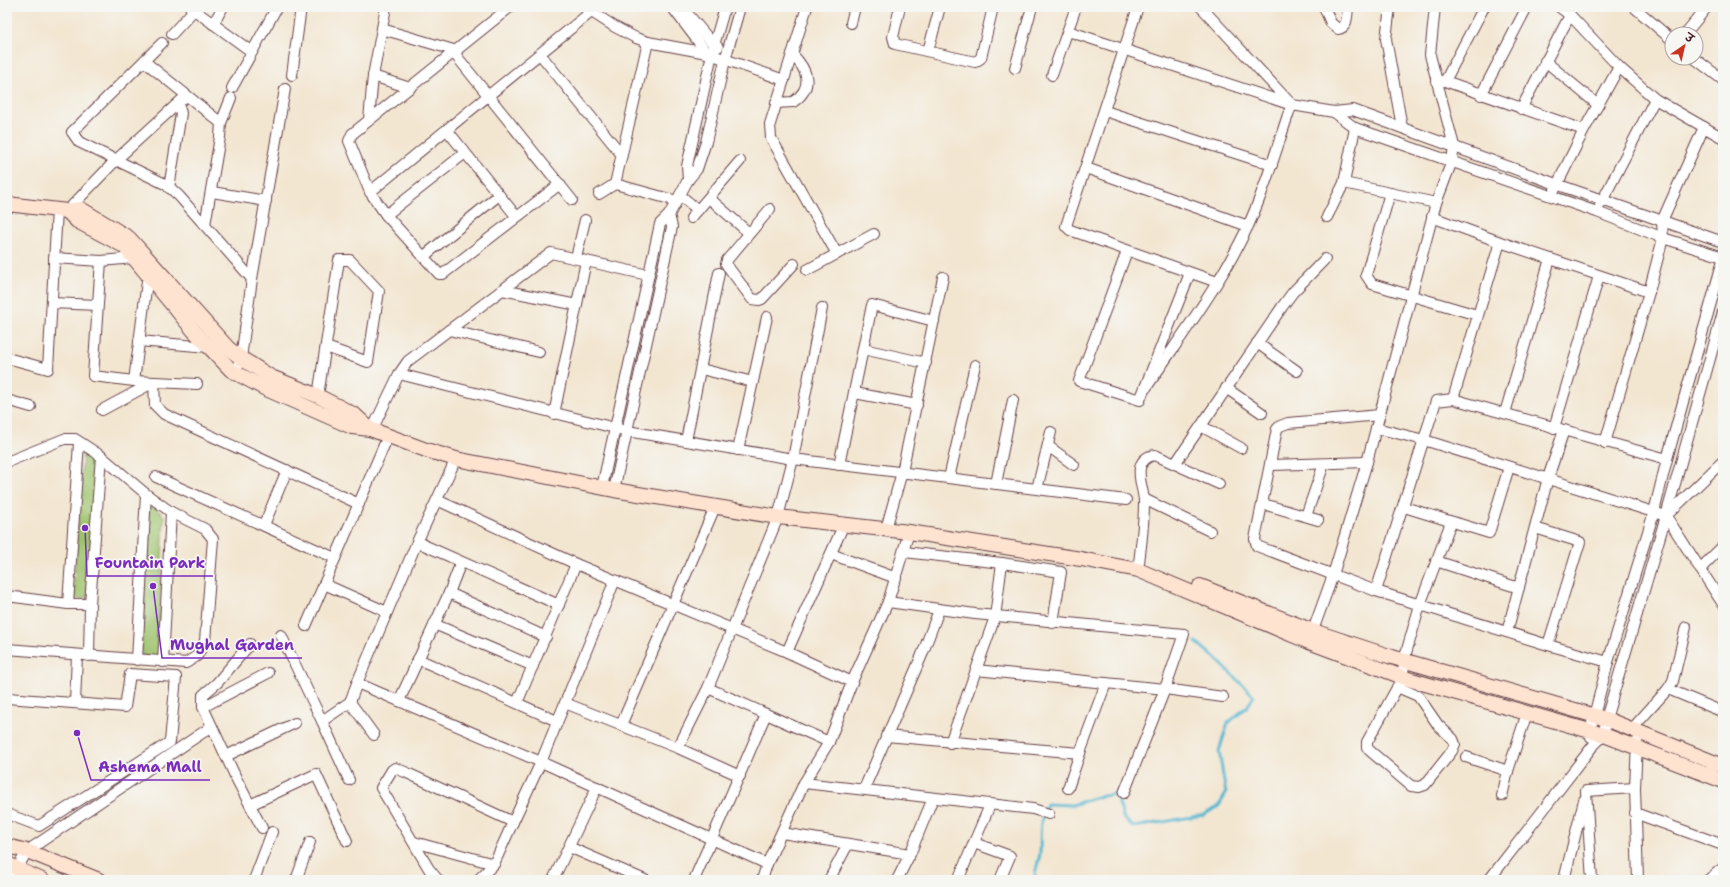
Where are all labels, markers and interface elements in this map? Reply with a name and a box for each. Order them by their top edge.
north arrow [1664,26,1704,66]
text: उ [1681,29,1698,47]
callout: Fountain Park [87,549,213,576]
text: Fountain Park [95,553,206,573]
callout: Mughal Garden [162,631,302,658]
text: Mughal Garden [170,635,294,655]
callout: Ashema Mall [91,753,210,780]
text: Ashema Mall [98,757,202,777]

